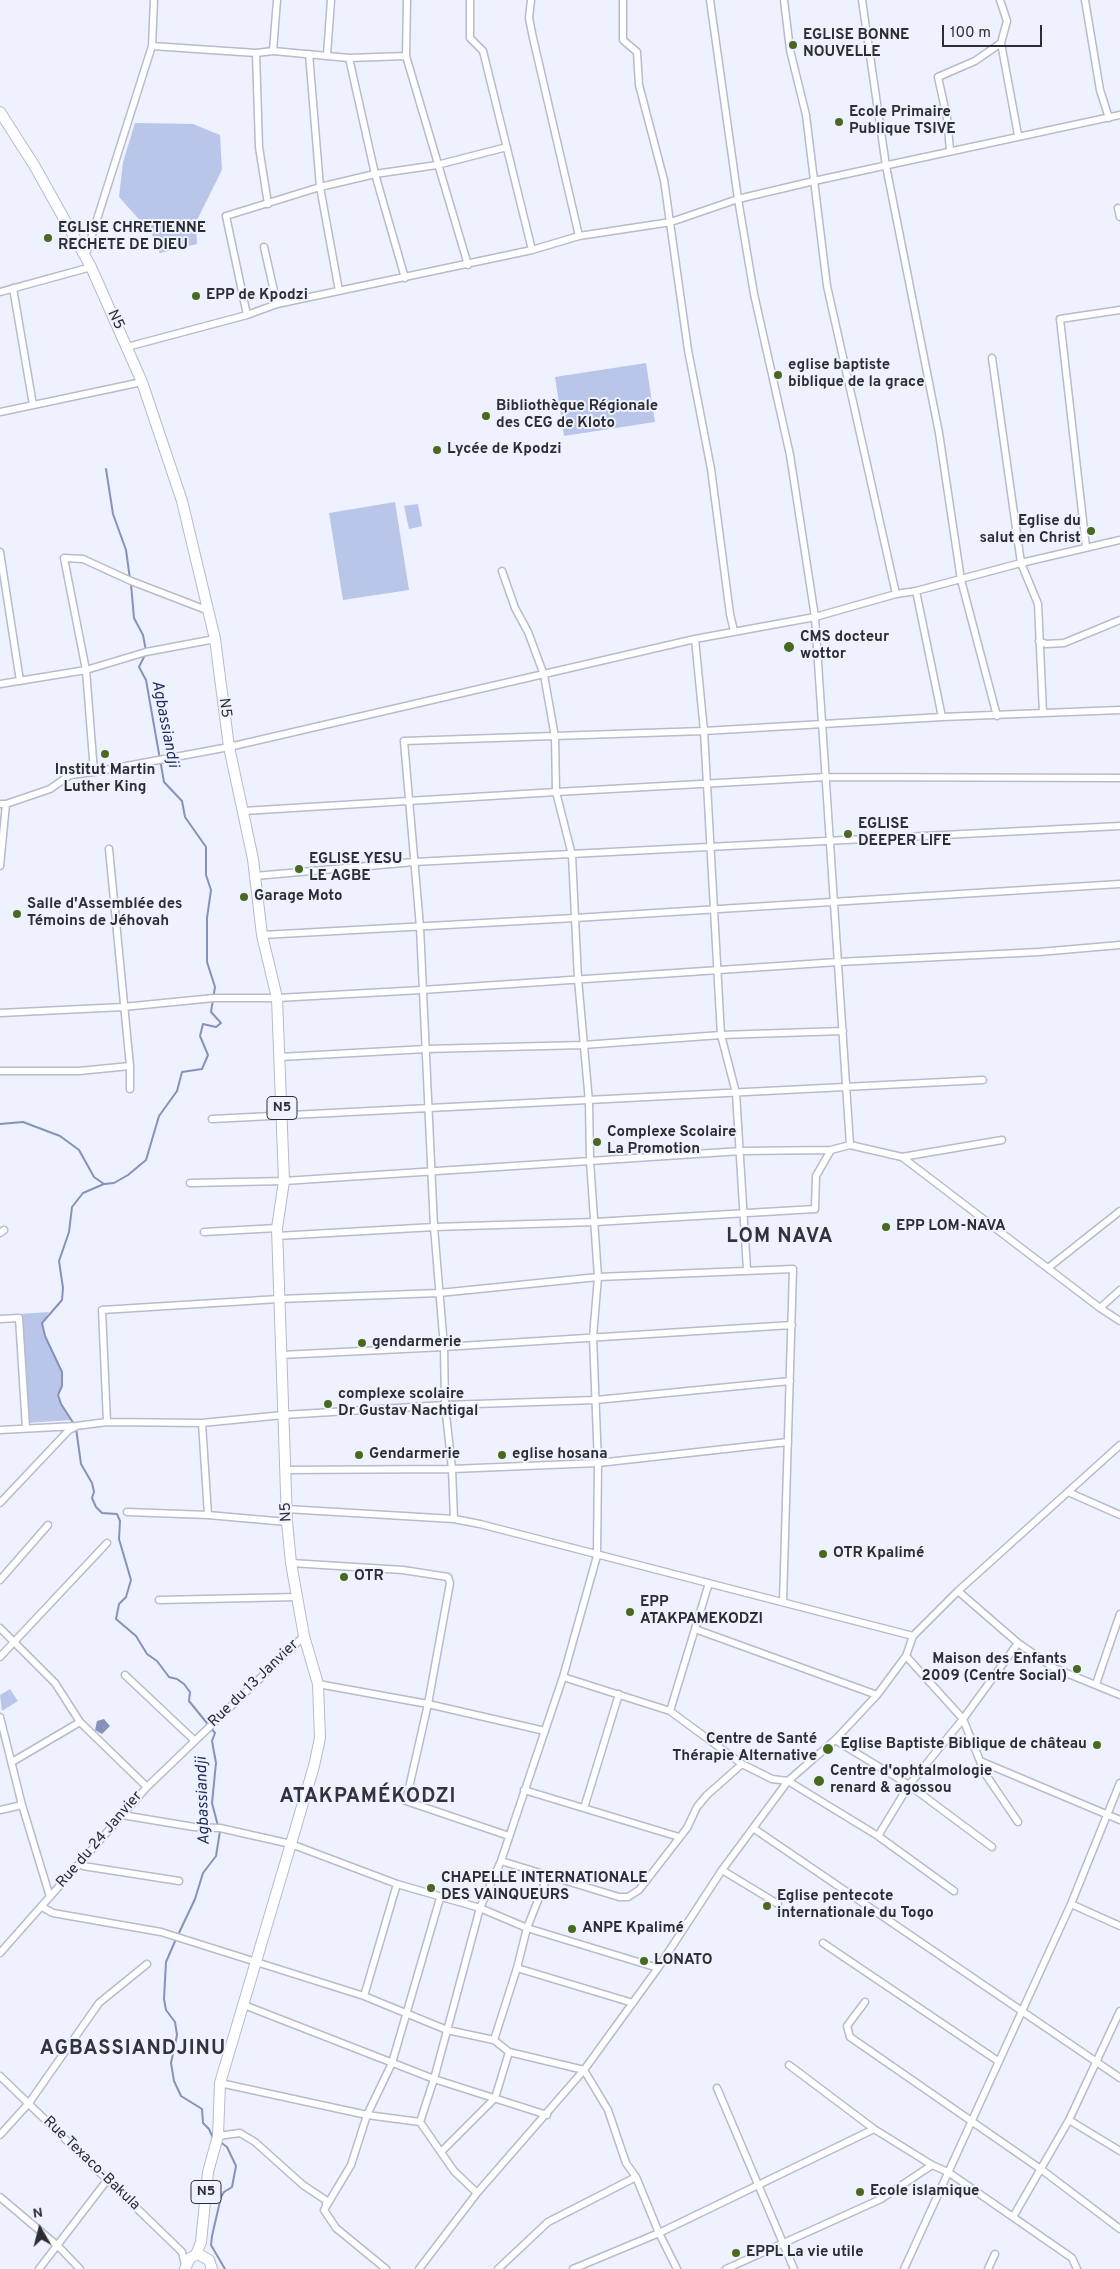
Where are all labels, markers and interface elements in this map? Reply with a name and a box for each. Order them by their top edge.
scale bar [945,15,1045,47]
text: 100 m [950,24,991,43]
place label: EGLISE BONNE NOUVELLE [803,27,909,62]
marker: EGLISE BONNE NOUVELLE [787,39,799,51]
place label: Ecole Primaire Publique TSIVE [849,104,956,139]
marker: Ecole Primaire Publique TSIVE [833,116,845,128]
place label: EGLISE CHRETIENNE RECHETE DE DIEU [58,220,206,255]
marker: EGLISE CHRETIENNE RECHETE DE DIEU [42,232,54,244]
place label: EPP de Kpodzi [206,287,308,305]
marker: EPP de Kpodzi [190,290,202,302]
street label: N5 [103,307,127,333]
place label: eglise baptiste biblique de la grace [788,357,925,392]
marker: eglise baptiste biblique de la grace [772,369,784,381]
place label: Bibliothèque Régionale des CEG de Kloto [496,398,658,433]
marker: Bibliothèque Régionale des CEG de Kloto [480,410,492,422]
place label: Lycée de Kpodzi [447,441,562,459]
marker: Lycée de Kpodzi [431,444,443,456]
place label: Eglise du salut en Christ [979,513,1081,548]
marker: Eglise du salut en Christ [1085,525,1097,537]
place label: CMS docteur wottor [800,629,889,664]
marker: CMS docteur wottor [782,640,796,654]
water label: Agbassiandji [146,679,182,769]
street label: N5 [214,697,234,719]
marker: Institut Martin Luther King [99,748,111,760]
place label: Institut Martin Luther King [55,762,155,797]
place label: EGLISE DEEPER LIFE [858,816,951,851]
marker: EGLISE DEEPER LIFE [842,828,854,840]
place label: EGLISE YESU LE AGBE [309,851,402,886]
marker: EGLISE YESU LE AGBE [293,863,305,875]
place label: Garage Moto [254,888,343,906]
marker: Garage Moto [238,891,250,903]
place label: Salle d'Assemblée des Témoins de Jéhovah [27,896,182,931]
marker: Salle d'Assemblée des Témoins de Jéhovah [11,908,23,920]
road number: N5 [267,1096,297,1120]
place label: Complexe Scolaire La Promotion [607,1124,736,1159]
marker: Complexe Scolaire La Promotion [591,1136,603,1148]
place label: EPP LOM-NAVA [896,1218,1006,1236]
marker: EPP LOM-NAVA [880,1221,892,1233]
district label: LOM NAVA [725,1226,835,1250]
place label: gendarmerie [372,1334,461,1352]
marker: gendarmerie [356,1337,368,1349]
place label: complexe scolaire Dr Gustav Nachtigal [338,1386,478,1421]
marker: complexe scolaire Dr Gustav Nachtigal [322,1398,334,1410]
place label: Gendarmerie [369,1446,460,1464]
place label: eglise hosana [512,1446,607,1464]
marker: Gendarmerie [353,1449,365,1461]
marker: eglise hosana [496,1449,508,1461]
street label: N5 [277,1502,297,1522]
place label: OTR Kpalimé [833,1545,924,1563]
marker: OTR Kpalimé [817,1548,829,1560]
place label: OTR [354,1568,384,1586]
marker: OTR [338,1571,350,1583]
place label: EPP ATAKPAMEKODZI [640,1594,763,1629]
marker: EPP ATAKPAMEKODZI [624,1606,636,1618]
street label: Rue du 13 Janvier [205,1636,303,1732]
place label: Maison des Enfants 2009 (Centre Social) [921,1651,1067,1686]
marker: Maison des Enfants 2009 (Centre Social) [1071,1663,1083,1675]
place label: Centre de Santé Thérapie Alternative [672,1731,817,1766]
place label: Eglise Baptiste Biblique de château [840,1736,1087,1754]
marker: Eglise Baptiste Biblique de château [1091,1739,1103,1751]
marker: Centre de Santé Thérapie Alternative [821,1742,835,1756]
water label: Agbassiandji [193,1756,215,1846]
place label: Centre d'ophtalmologie renard & agossou [830,1763,992,1798]
marker: Centre d'ophtalmologie renard & agossou [812,1774,826,1788]
district label: ATAKPAMÉKODZI [278,1786,458,1810]
street label: Rue du 24 Janvier [53,1788,147,1892]
place label: CHAPELLE INTERNATIONALE DES VAINQUEURS [441,1870,648,1905]
marker: CHAPELLE INTERNATIONALE DES VAINQUEURS [425,1882,437,1894]
place label: Eglise pentecote internationale du Togo [777,1888,934,1923]
marker: Eglise pentecote internationale du Togo [761,1900,773,1912]
place label: ANPE Kpalimé [582,1920,684,1938]
marker: ANPE Kpalimé [566,1923,578,1935]
place label: LONATO [654,1952,713,1970]
marker: LONATO [638,1955,650,1967]
district label: AGBASSIANDJINU [38,2038,228,2062]
street label: Rue Texaco-Bakula [39,2113,143,2215]
road number: N5 [191,2180,221,2204]
place label: Ecole islamique [870,2183,979,2201]
marker: Ecole islamique [854,2186,866,2198]
north arrow [15,2204,65,2254]
text: N [32,2205,44,2223]
place label: EPPL La vie utile [746,2244,863,2262]
marker: EPPL La vie utile [730,2247,742,2259]

